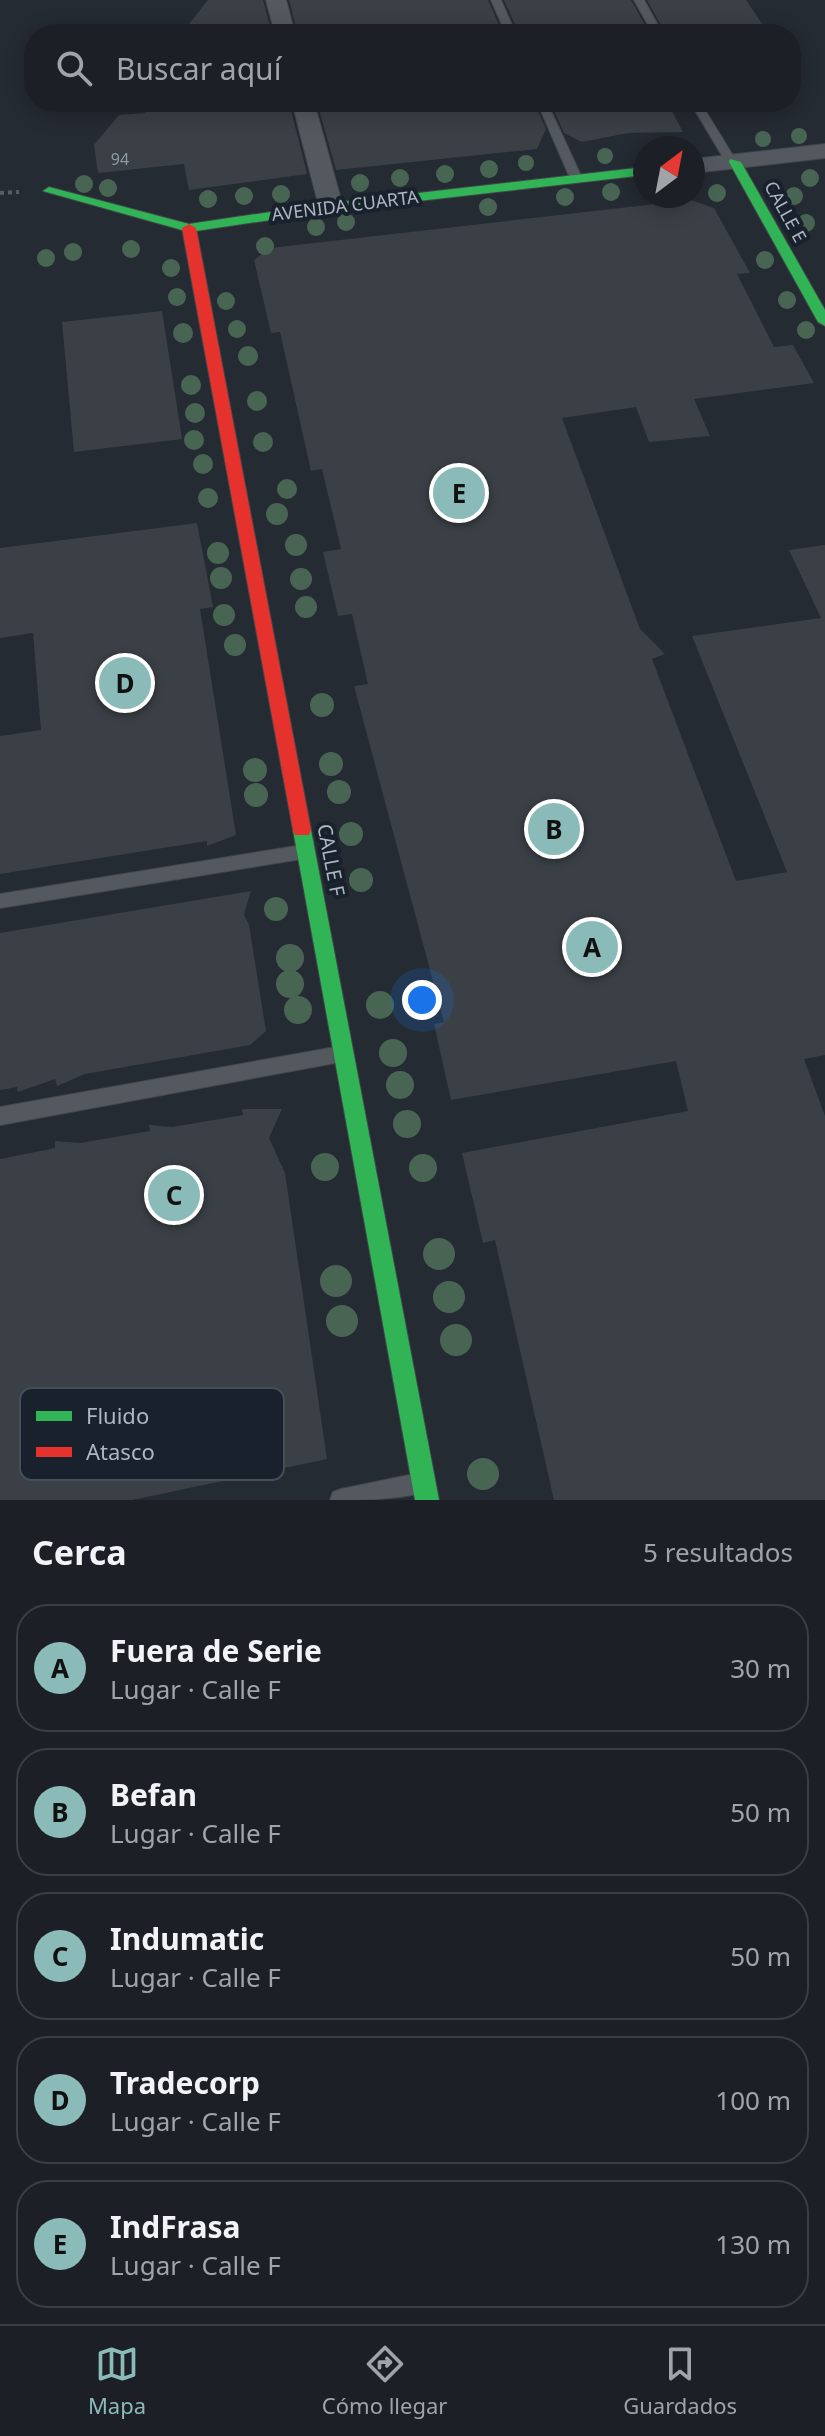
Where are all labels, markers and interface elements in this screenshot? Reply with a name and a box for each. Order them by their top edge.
search box [24,24,801,112]
icon: search [52,46,96,90]
text: Buscar aquí [116,48,281,89]
north arrow [633,136,705,208]
house number: 94 [111,148,129,170]
street label: CALLE E [759,177,812,246]
street label: AVENIDA CUARTA [270,184,420,226]
pin: E [433,463,485,523]
pin: D [99,653,151,713]
pin: B [528,799,580,859]
street label: CALLE F [311,821,352,898]
pin: A [566,917,618,977]
your location [402,980,442,1020]
pin: C [148,1165,200,1225]
legend [20,1388,284,1480]
text: Fluido [86,1400,149,1430]
text: Atasco [86,1436,155,1466]
text: Cerca [32,1529,127,1575]
text: 5 resultados [643,1534,793,1570]
text: Fuera de Serie [110,1630,322,1671]
text: A [51,1650,69,1686]
text: 30 m [730,1650,791,1686]
text: Lugar · Calle F [110,1671,281,1707]
text: Befan [110,1774,197,1815]
text: B [51,1794,69,1830]
text: 50 m [730,1794,791,1830]
text: Lugar · Calle F [110,1815,281,1851]
text: Indumatic [110,1918,264,1959]
text: C [52,1938,68,1974]
text: 50 m [730,1938,791,1974]
text: Lugar · Calle F [110,1959,281,1995]
text: Tradecorp [110,2062,260,2103]
text: D [50,2082,70,2118]
text: 100 m [715,2082,791,2118]
text: Lugar · Calle F [110,2103,281,2139]
text: IndFrasa [110,2206,240,2247]
text: E [53,2226,67,2262]
text: 130 m [715,2226,791,2262]
text: Lugar · Calle F [110,2247,281,2283]
tab: Mapa [88,2342,146,2420]
tab: Cómo llegar [322,2342,447,2420]
tab: Guardados [623,2342,737,2420]

